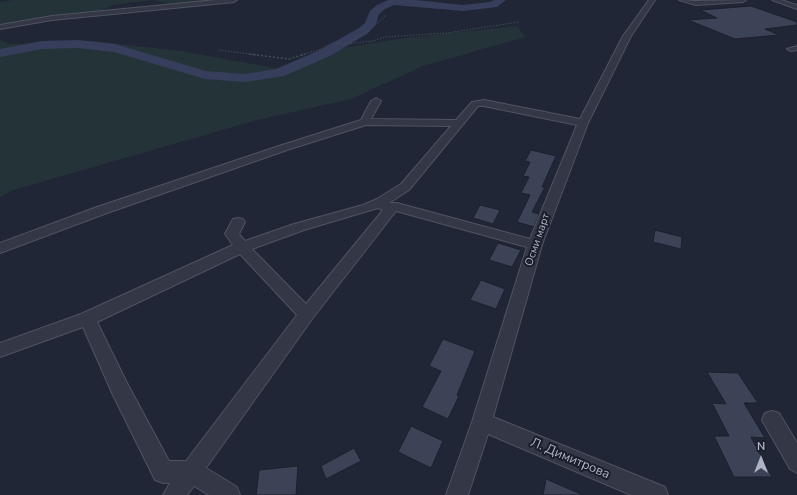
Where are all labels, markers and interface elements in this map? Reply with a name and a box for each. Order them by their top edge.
street label: Осми март [523,212,553,268]
street label: Л. Димитрова [528,435,612,483]
north arrow [741,439,781,479]
text: N [757,439,765,454]

